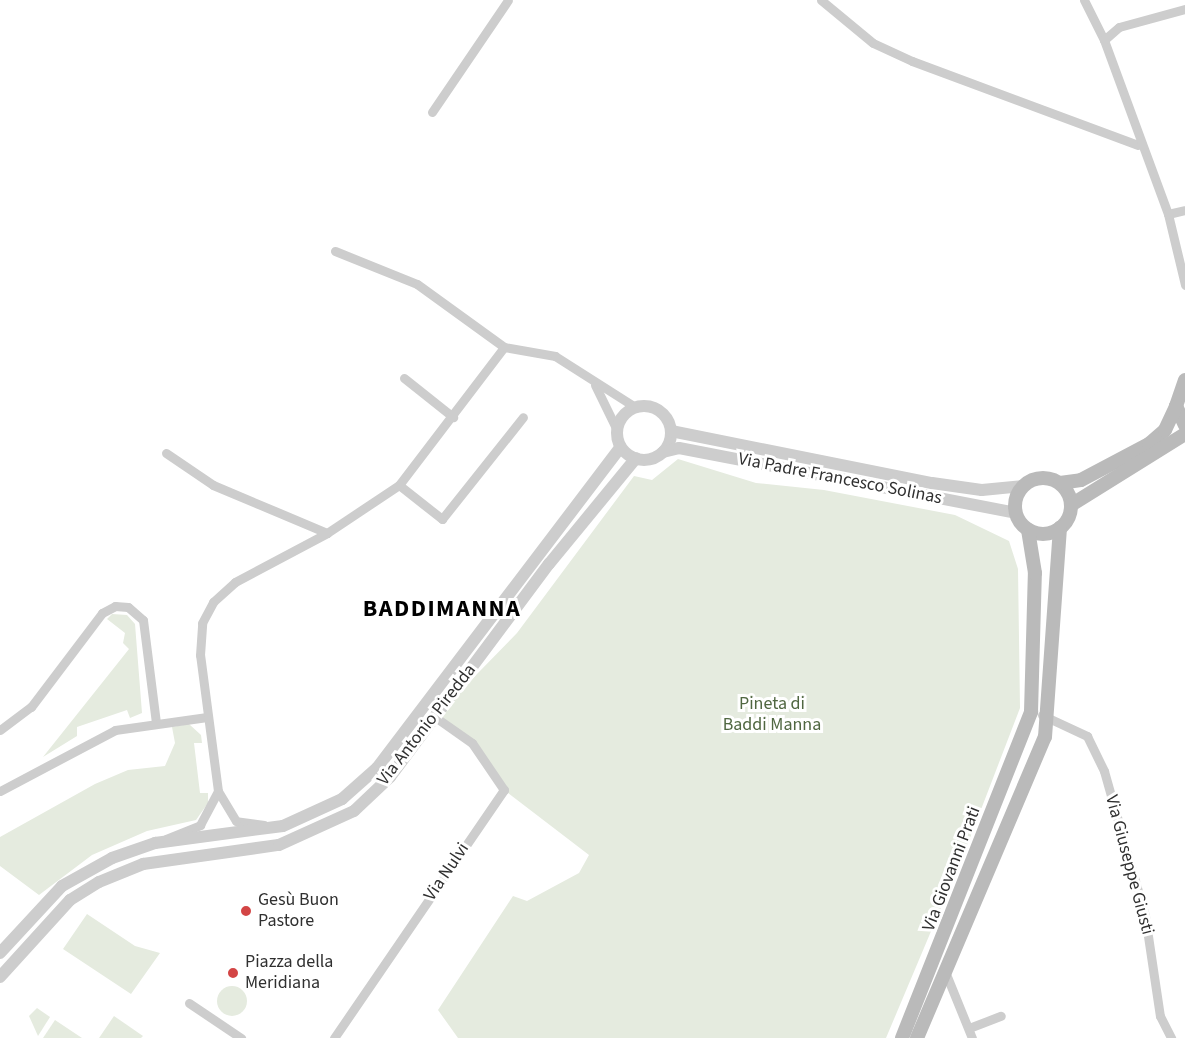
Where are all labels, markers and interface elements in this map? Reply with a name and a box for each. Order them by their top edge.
street label: Via Padre Francesco Solinas [736,449,944,509]
district label: BADDIMANNA [363,595,521,623]
street label: Via Antonio Piredda [373,660,481,790]
park label: Pineta di Baddi Manna [723,694,821,736]
street label: Via Giuseppe Giusti [1100,793,1158,937]
street label: Via Giovanni Prati [918,804,986,934]
street label: Via Nulvi [420,839,474,905]
place label: Gesù Buon Pastore [258,890,339,932]
marker: Gesù Buon Pastore [239,904,253,918]
place label: Piazza della Meridiana [245,952,333,994]
marker: Piazza della Meridiana [226,966,240,980]

